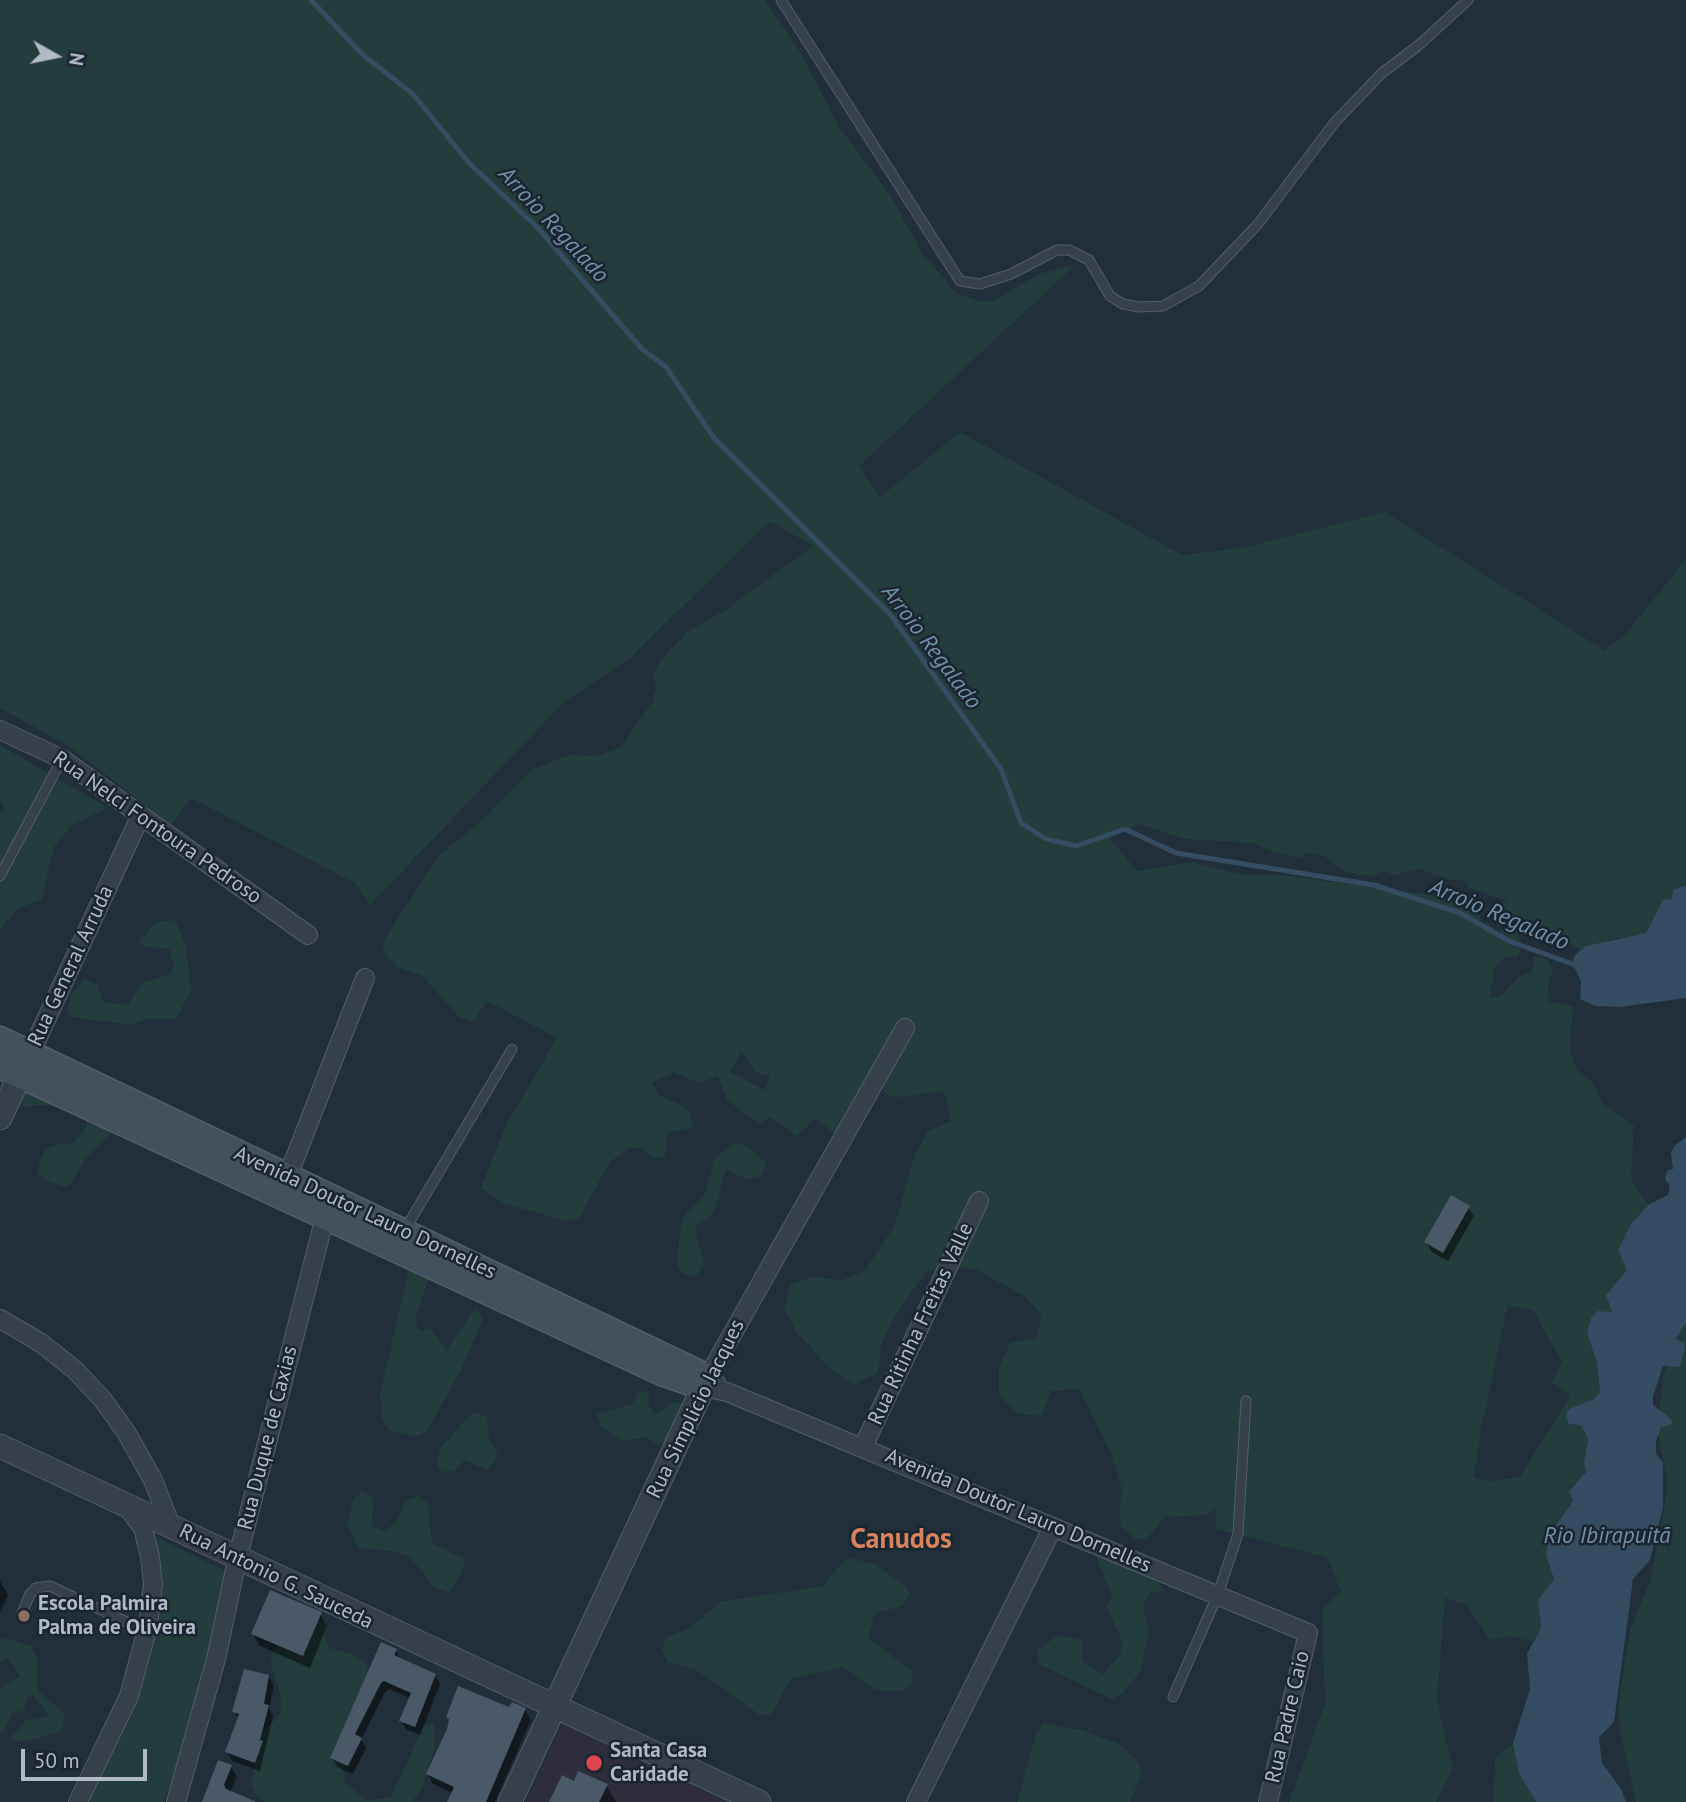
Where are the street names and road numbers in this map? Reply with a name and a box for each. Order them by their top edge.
street label: Rua Nelci Fontoura Pedroso [48,746,266,910]
street label: Rua General Arruda [23,882,119,1050]
street label: Avenida Doutor Lauro Dornelles [230,1141,500,1285]
street label: Rua Ritinha Freitas Valle [863,1219,979,1429]
street label: Rua Simplicio Jacques [642,1315,750,1503]
street label: Rua Duque de Caxias [233,1343,303,1533]
street label: Avenida Doutor Lauro Dornelles [881,1444,1155,1578]
street label: Rua Antonio G. Sauceda [175,1519,377,1635]
street label: Rua Padre Caio [1261,1649,1315,1785]

